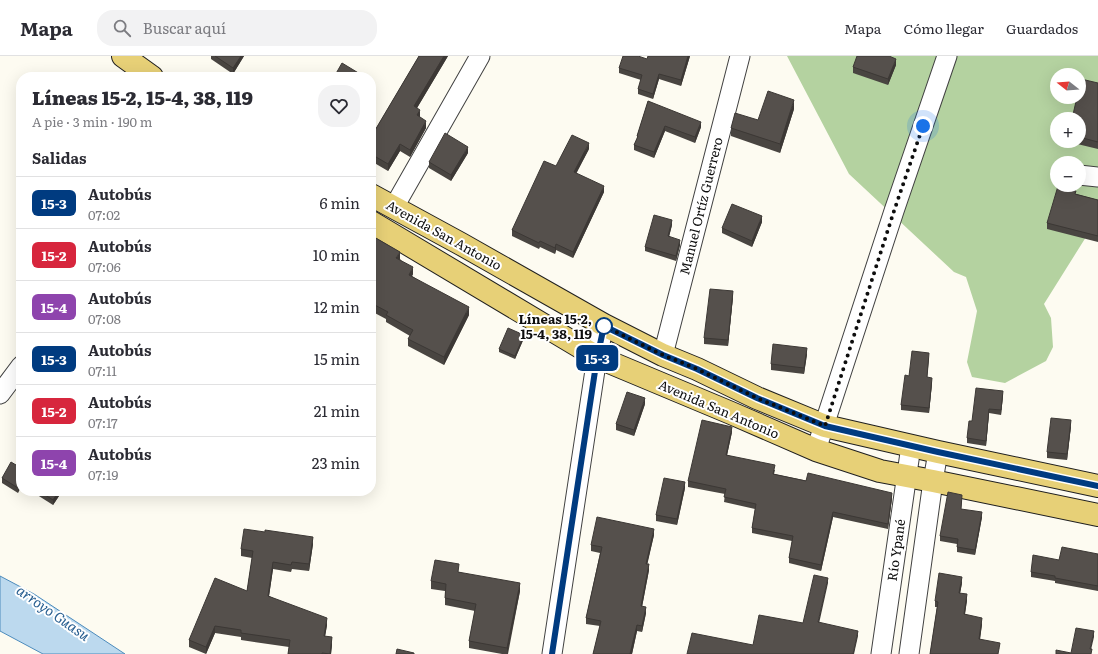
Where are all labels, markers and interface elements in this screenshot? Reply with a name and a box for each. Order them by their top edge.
search box [97,10,377,46]
text: Mapa [20,14,73,42]
text: Buscar aquí [143,16,226,39]
icon: search [111,17,133,39]
text: Mapa [844,18,881,38]
text: Cómo llegar [903,18,984,38]
text: Guardados [1006,18,1078,38]
north arrow [1050,68,1086,104]
map controls [1050,68,1086,192]
text: Líneas 15-2, 15-4, 38, 119 [32,83,253,111]
button: heart [318,85,360,127]
text: A pie · 3 min · 190 m [32,112,152,131]
button: + [1050,112,1086,148]
your location [913,116,933,136]
street label: Manuel Ortíz Guerrero [674,135,727,277]
text: Salidas [32,146,87,169]
button: − [1050,156,1086,192]
text: Autobús [88,182,151,205]
text: 6 min [319,191,360,214]
text: 15-3 [41,193,67,213]
street label: Avenida San Antonio [383,195,506,274]
text: 07:02 [88,205,120,224]
text: Autobús [88,234,151,257]
text: 10 min [313,243,360,266]
text: 15-2 [41,245,67,265]
text: 07:06 [88,257,121,276]
text: Autobús [88,286,151,309]
text: 12 min [314,295,360,318]
text: 15-4 [41,297,67,317]
text: 07:08 [88,309,121,328]
place label: Líneas 15-2, 15-4, 38, 119 [518,309,593,343]
marker: Líneas 15-2, 15-4, 38, 119 [595,317,613,335]
text: Autobús [88,338,151,361]
line badge: 15-3 [569,345,625,371]
text: 15 min [314,347,360,370]
text: 15-3 [584,348,610,368]
text: 15-3 [41,349,67,369]
text: 07:11 [88,361,117,380]
street label: Avenida San Antonio [656,375,783,443]
text: Autobús [88,390,151,413]
text: 21 min [314,399,360,422]
text: 15-2 [41,401,67,421]
text: 07:17 [88,413,118,432]
text: Autobús [88,442,151,465]
text: 23 min [312,451,360,474]
text: 15-4 [41,453,67,473]
text: 07:19 [88,465,118,484]
street label: Río Ypané [882,517,909,582]
water label: arroyo Guasu [13,580,95,645]

